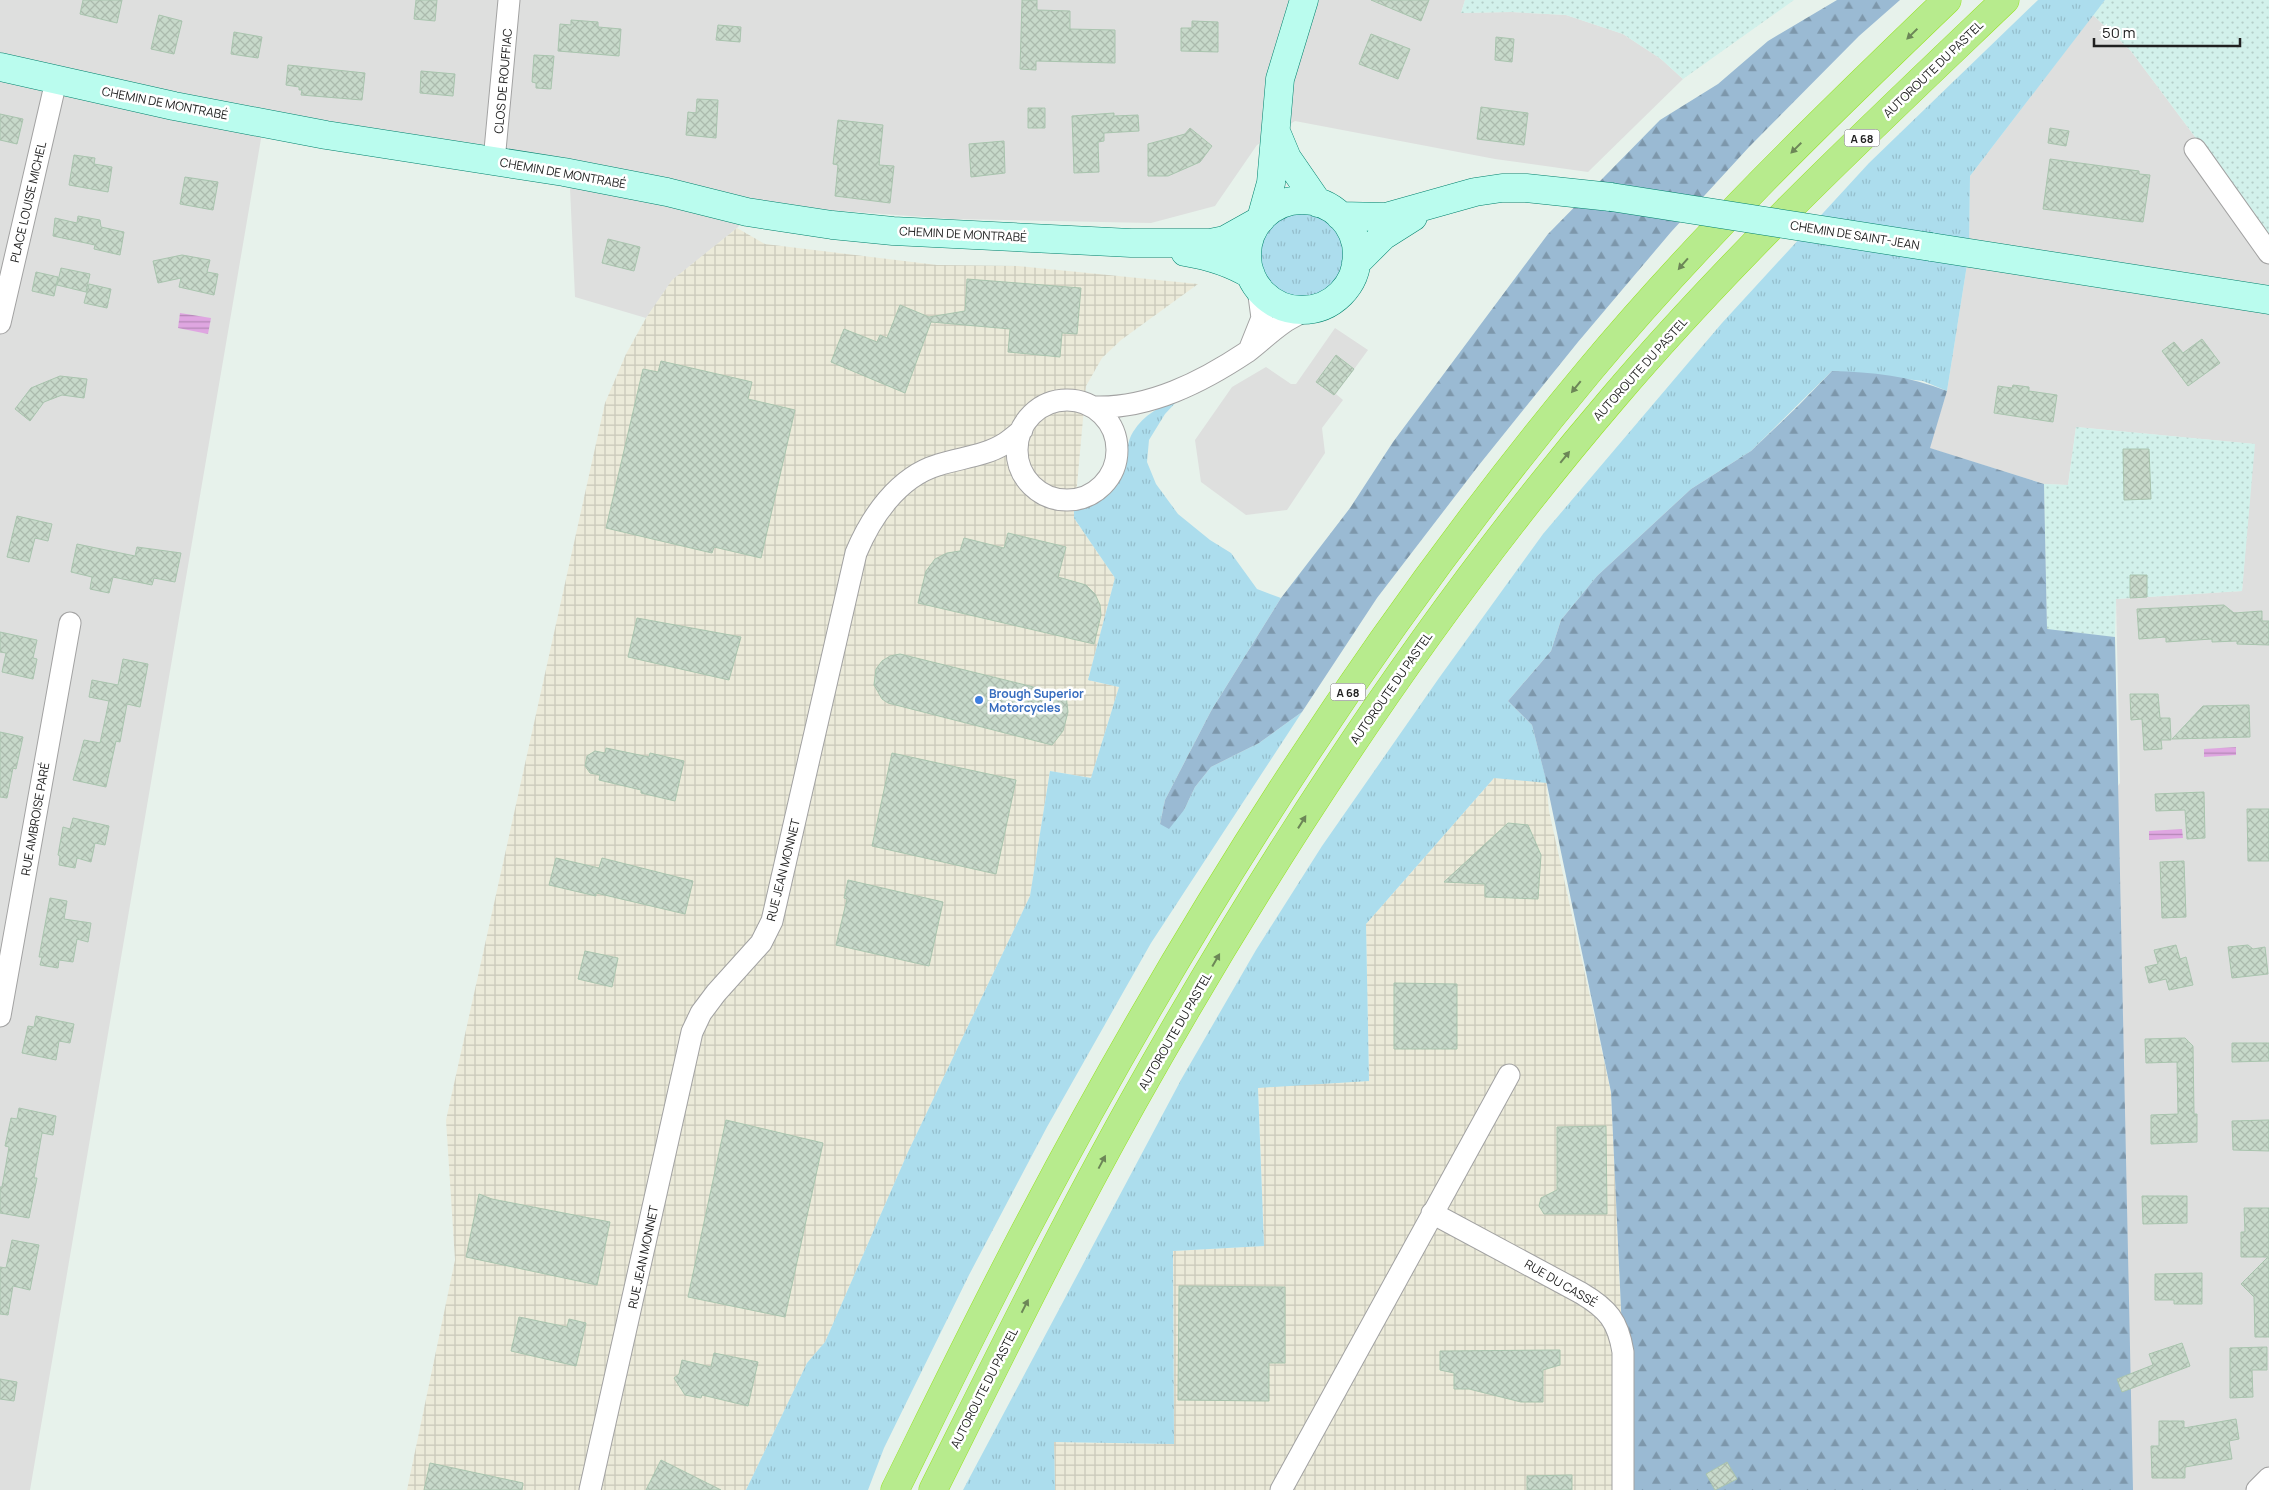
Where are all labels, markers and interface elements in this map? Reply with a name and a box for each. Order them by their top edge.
scale bar [2094,15,2240,47]
street label: AUTOROUTE DU PASTEL [1879,17,1987,121]
text: 50 m [2102,22,2136,43]
street label: CLOS DE ROUFFIAC [490,27,516,134]
one-way arrow [1906,28,1918,40]
street label: CHEMIN DE MONTRABÉ [101,82,230,124]
road number: A 68 [1844,130,1880,146]
street label: PLACE LOUISE MICHEL [6,140,50,264]
one-way arrow [1791,142,1803,154]
street label: CHEMIN DE MONTRABÉ [499,154,628,193]
street label: CHEMIN DE SAINT-JEAN [1789,216,1921,254]
street label: CHEMIN DE MONTRABÉ [899,222,1027,246]
one-way arrow [1677,257,1688,270]
street label: AUTOROUTE DU PASTEL [1589,314,1691,424]
one-way arrow [1571,380,1582,393]
one-way arrow [1559,450,1570,463]
street label: AUTOROUTE DU PASTEL [1346,629,1436,747]
road number: A 68 [1330,684,1366,700]
place label: Brough Superior Motorcycles [989,685,1084,716]
marker: Brough Superior Motorcycles [973,694,985,706]
street label: RUE AMBROISE PARÉ [17,761,53,877]
street label: RUE JEAN MONNET [762,816,804,923]
one-way arrow [1298,816,1307,829]
one-way arrow [1212,952,1220,967]
street label: AUTOROUTE DU PASTEL [1134,969,1216,1093]
one-way arrow [1097,1155,1106,1169]
street label: RUE JEAN MONNET [624,1203,662,1310]
street label: RUE DU CASSÉ [1521,1255,1601,1311]
one-way arrow [1021,1298,1029,1313]
street label: AUTOROUTE DU PASTEL [946,1325,1022,1451]

